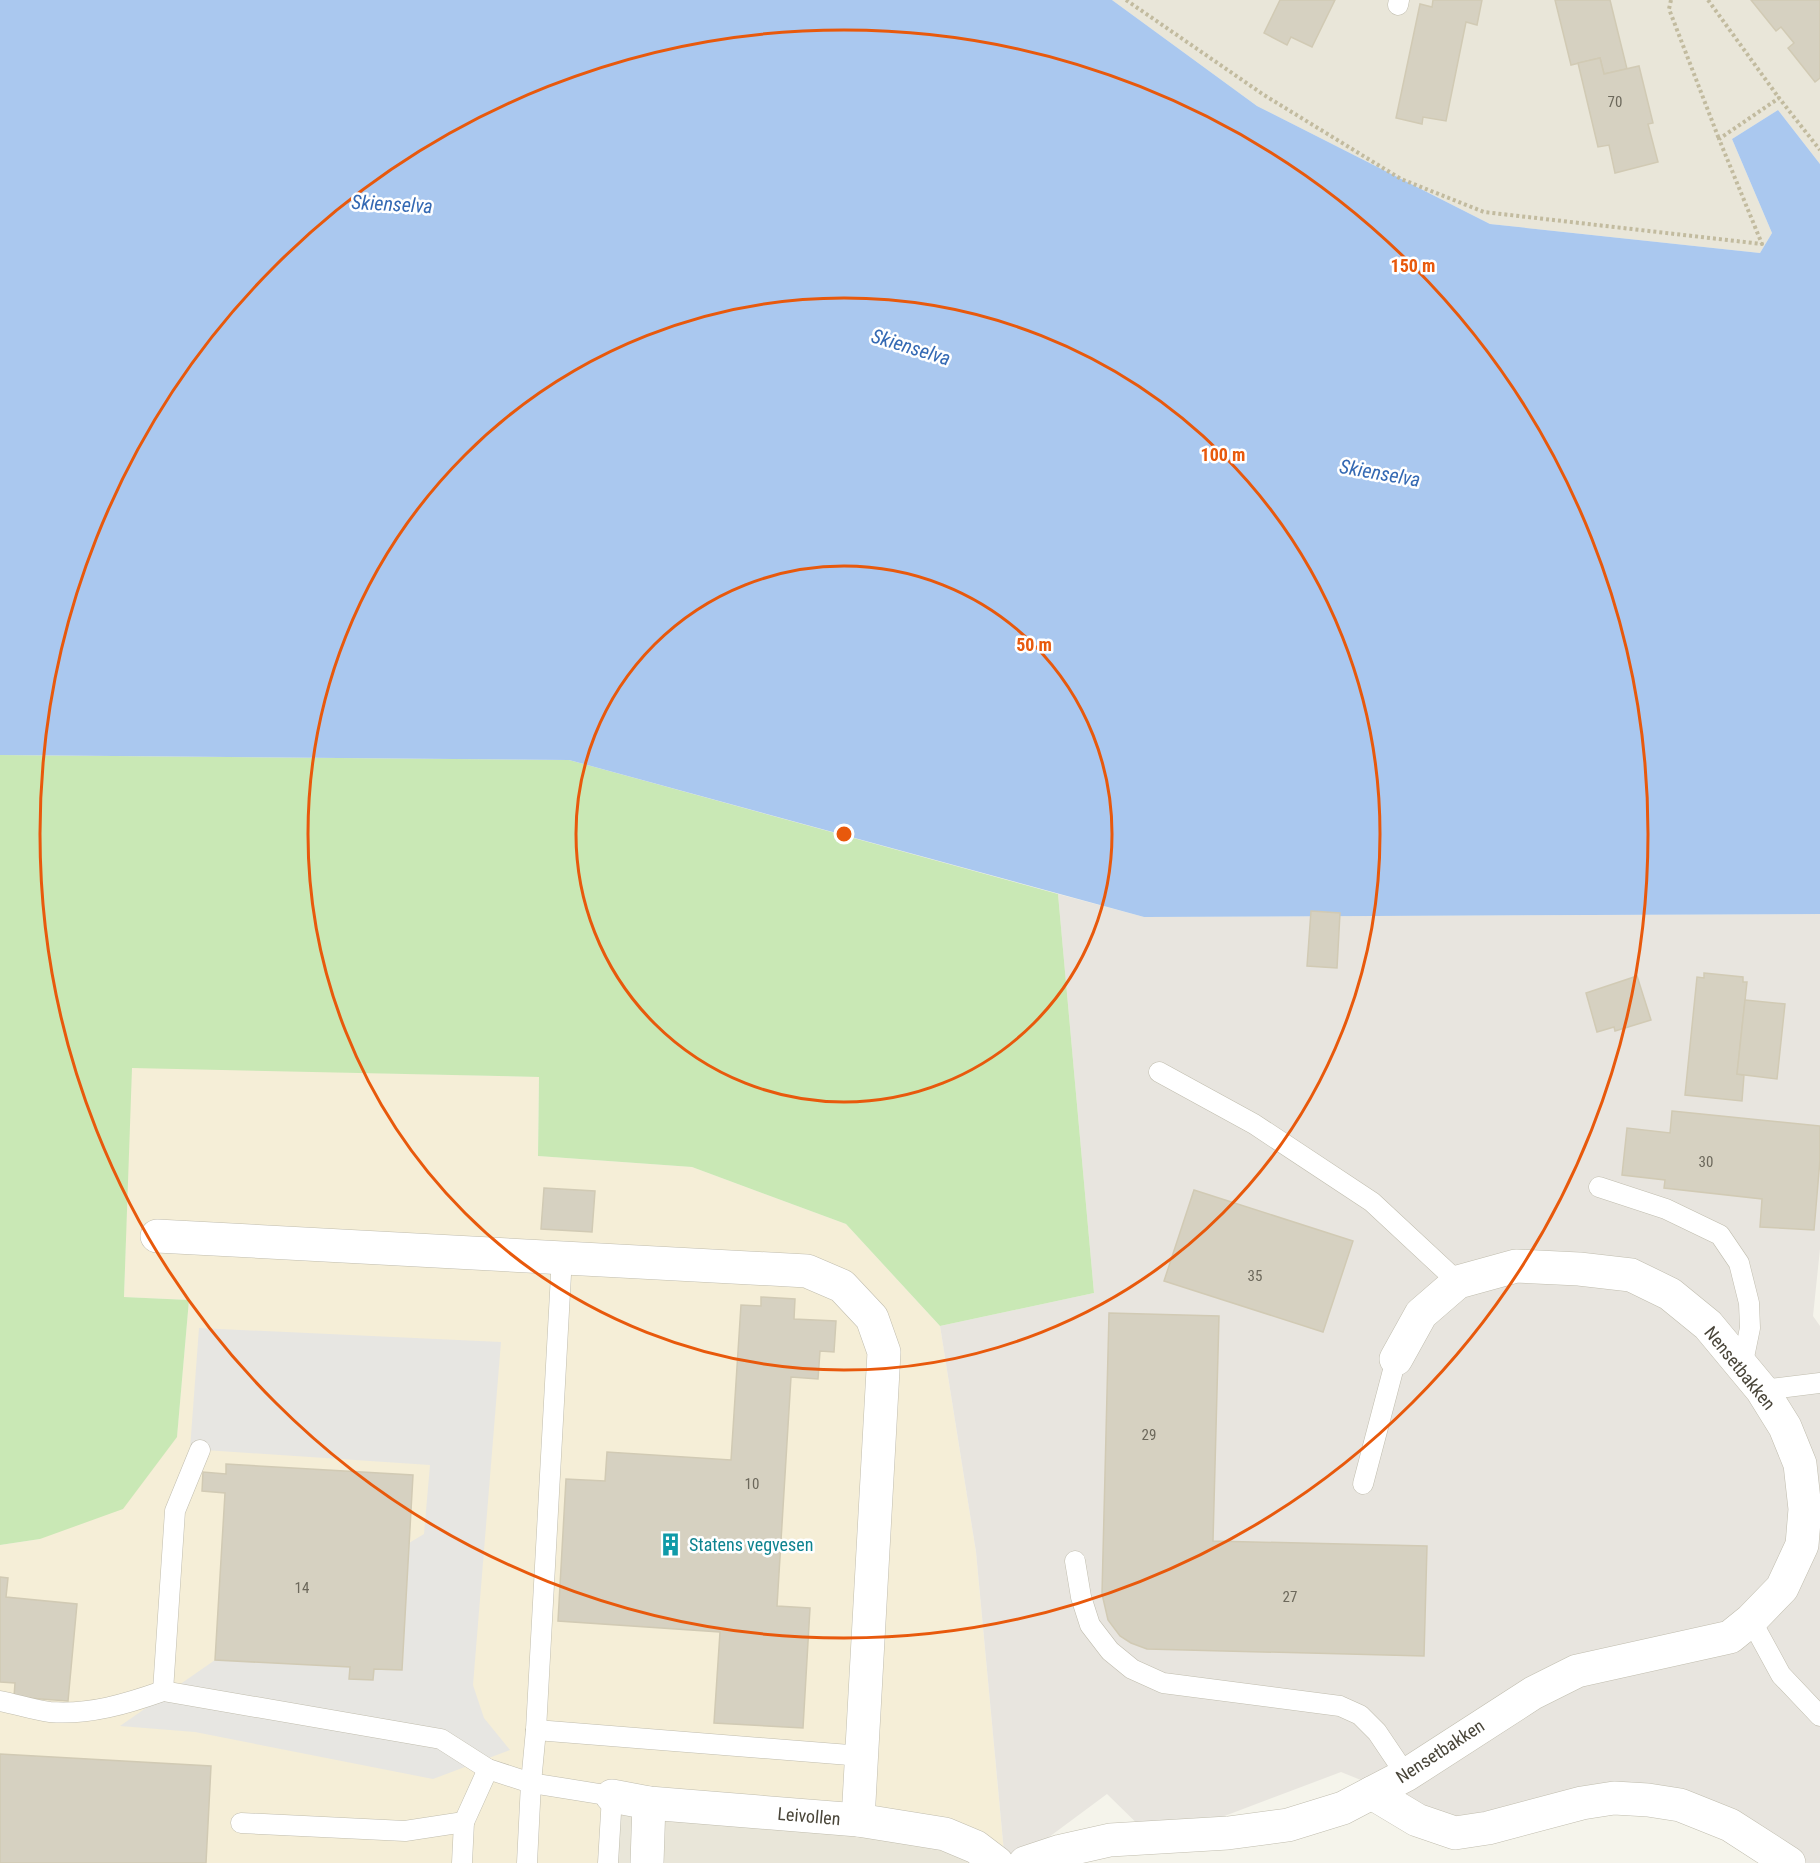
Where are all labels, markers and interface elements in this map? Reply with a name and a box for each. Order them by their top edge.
house number: 70 [1608,93,1622,111]
water label: Skienselva [351,190,433,218]
text: 150 m [1391,255,1435,276]
water label: Skienselva [868,324,954,370]
text: 100 m [1201,444,1245,465]
water label: Skienselva [1338,454,1422,492]
text: 50 m [1016,634,1052,655]
centre of rings [834,824,854,844]
house number: 30 [1699,1153,1713,1171]
house number: 35 [1248,1267,1262,1285]
street label: Nensetbakken [1700,1322,1780,1414]
house number: 29 [1142,1426,1156,1444]
house number: 10 [745,1475,759,1493]
building icon: Statens vegvesen [658,1531,684,1557]
place label: Statens vegvesen [689,1534,813,1555]
house number: 14 [295,1579,309,1597]
house number: 27 [1283,1588,1297,1606]
street label: Nensetbakken [1392,1715,1488,1787]
street label: Leivollen [777,1803,841,1829]

